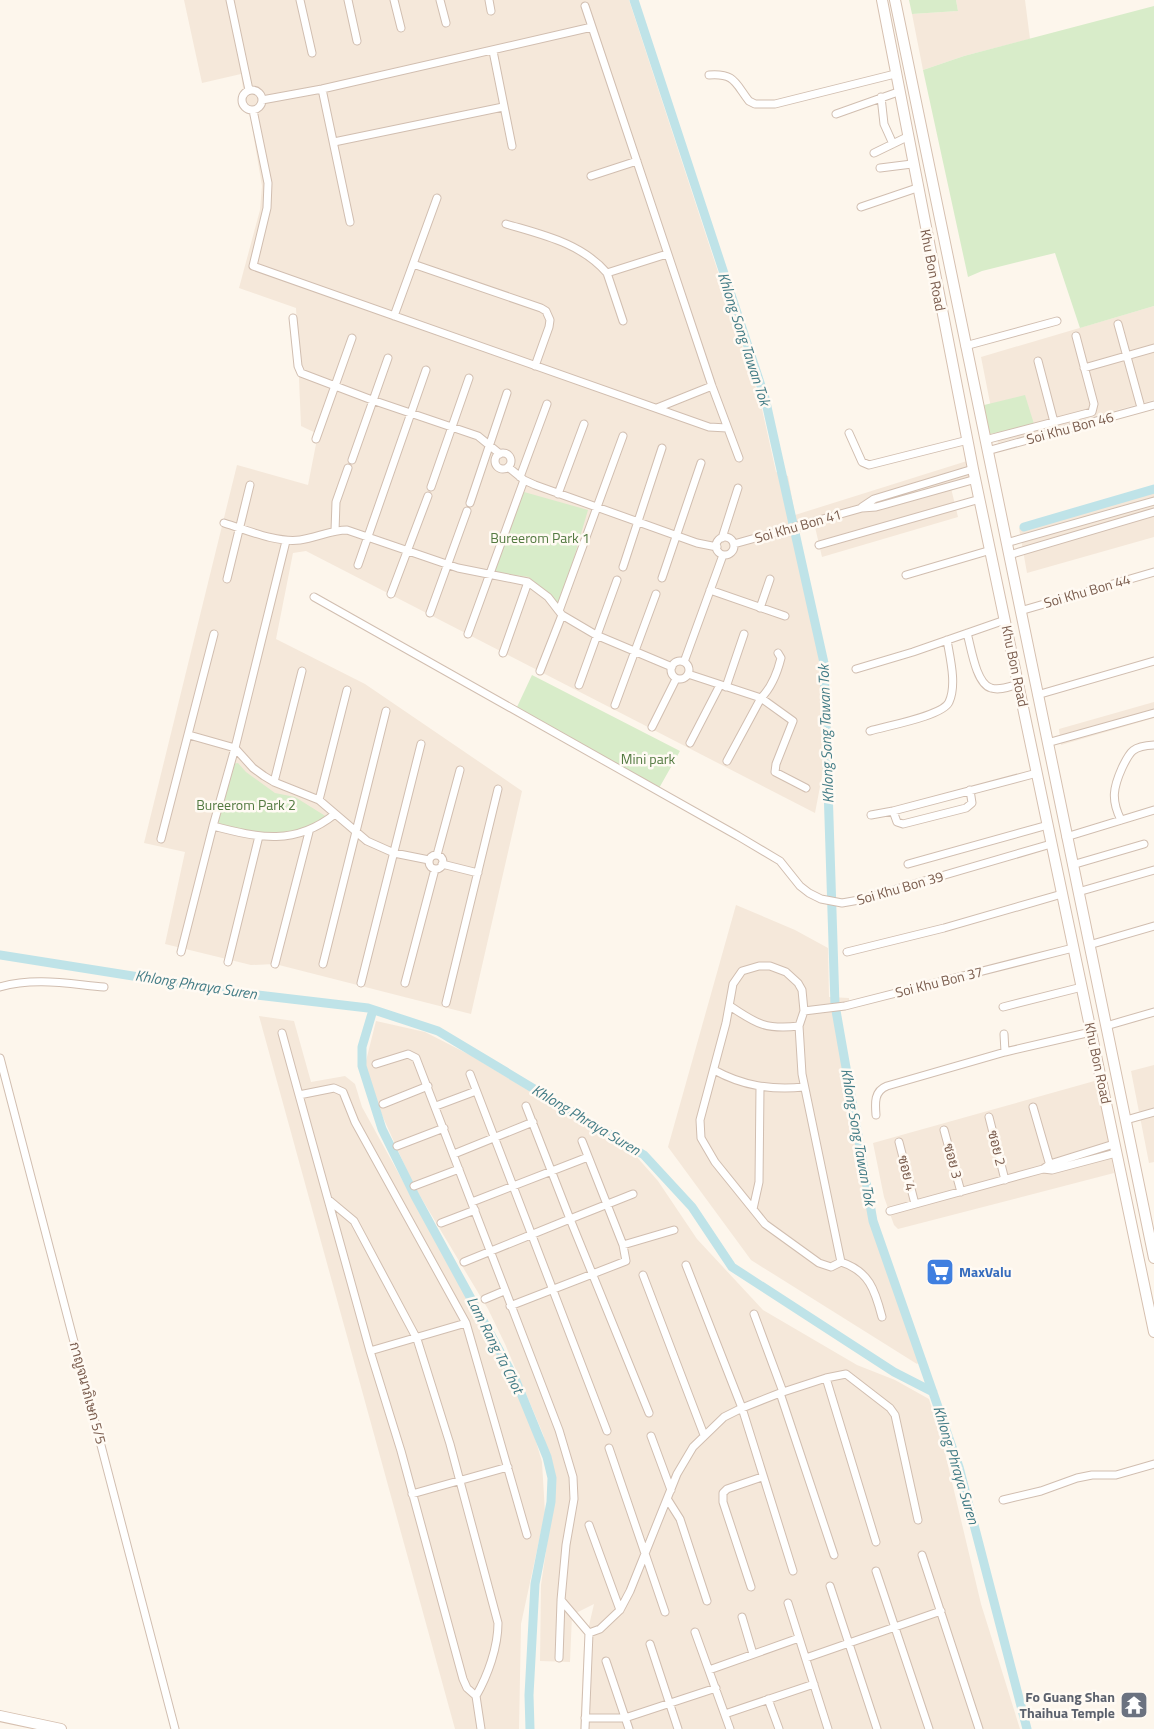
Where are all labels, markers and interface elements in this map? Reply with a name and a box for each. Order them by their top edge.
street label: Khu Bon Road [915,227,952,313]
water label: Khlong Song Tawan Tok [712,269,778,411]
street label: Soi Khu Bon 46 [1024,406,1116,449]
street label: Soi Khu Bon 41 [752,503,844,548]
park label: Bureerom Park 1 [490,527,590,548]
street label: Soi Khu Bon 44 [1041,568,1133,613]
street label: Khu Bon Road [997,623,1034,709]
water label: Khlong Song Tawan Tok [812,662,839,804]
park label: Mini park [621,748,676,769]
park label: Bureerom Park 2 [196,794,296,815]
street label: Soi Khu Bon 39 [854,865,946,910]
street label: Soi Khu Bon 37 [893,961,985,1003]
water label: Khlong Phraya Suren [134,964,259,1006]
street label: Khu Bon Road [1080,1020,1117,1106]
water label: Khlong Song Tawan Tok [835,1067,882,1210]
water label: Khlong Phraya Suren [528,1078,645,1161]
street label: ซอย 2 [983,1128,1012,1168]
street label: ซอย 3 [939,1141,968,1181]
street label: ซอย 4 [893,1153,922,1193]
supermarket icon: MaxValu [925,1257,955,1287]
place label: MaxValu [959,1261,1012,1282]
water label: Lam Rang Ta Chot [461,1292,531,1399]
street label: กาญจนาภิเษก 5/5 [65,1339,112,1446]
water label: Khlong Phraya Suren [928,1403,986,1527]
place label: Fo Guang Shan Thaihua Temple [1020,1686,1115,1723]
temple icon: Fo Guang Shan Thaihua Temple [1119,1690,1149,1720]

